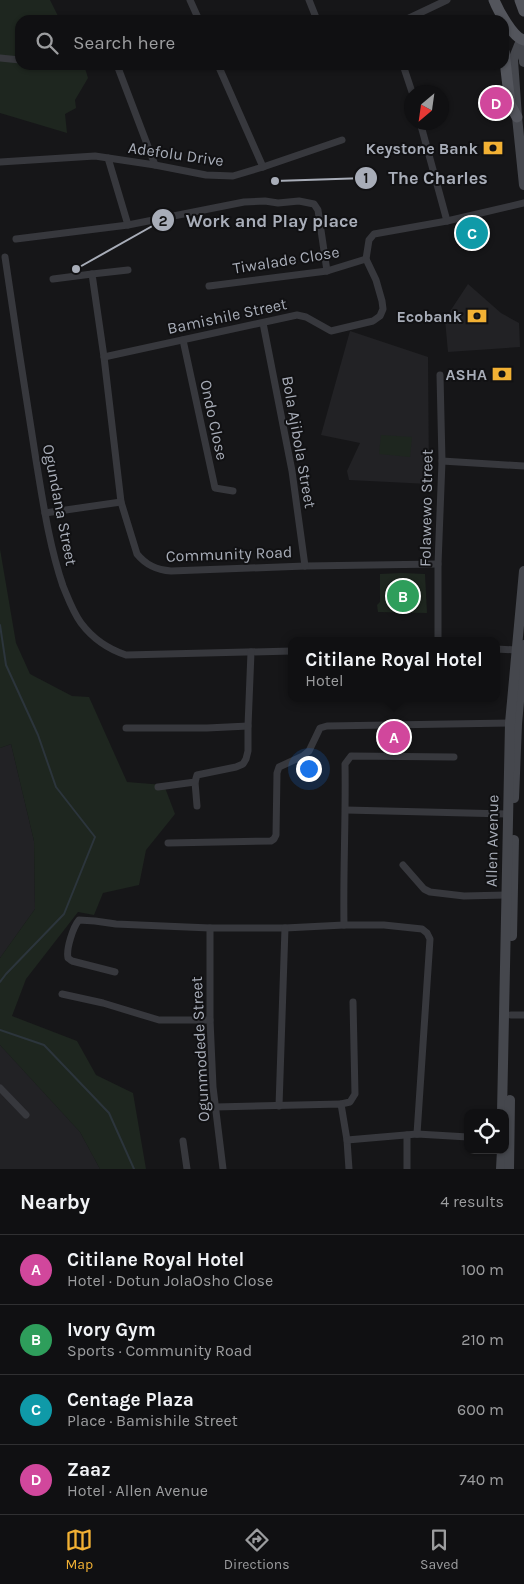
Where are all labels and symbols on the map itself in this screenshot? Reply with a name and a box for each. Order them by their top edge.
pin: D [480,84,512,122]
north arrow [404,85,449,130]
bank icon: Keystone Bank [482,137,504,159]
street label: Adefolu Drive [127,138,225,170]
place label: Keystone Bank [366,139,479,158]
callout: The Charles [354,161,498,194]
text: The Charles [388,167,488,189]
text: 1 [363,169,369,187]
callout: Work and Play place [151,204,368,237]
text: Work and Play place [186,210,358,232]
text: 2 [158,212,168,230]
pin: C [456,214,488,252]
street label: Tiwalade Close [231,242,341,278]
street label: Bamishile Street [165,294,289,338]
bank icon: Ecobank [466,305,488,327]
place label: Ecobank [396,307,463,326]
bank icon: ASHA [491,363,513,385]
place label: ASHA [445,365,487,384]
street label: Bola Ajibola Street [278,374,320,510]
street label: Ondo Close [196,378,232,462]
street label: Ogundana Street [39,443,81,567]
street label: Folawewo Street [415,449,437,567]
street label: Community Road [165,542,293,566]
pin: B [387,577,419,615]
pin: A [378,718,410,756]
your location [296,756,322,782]
street label: Allen Avenue [482,795,502,887]
street label: Ogunmodede Street [187,976,213,1122]

